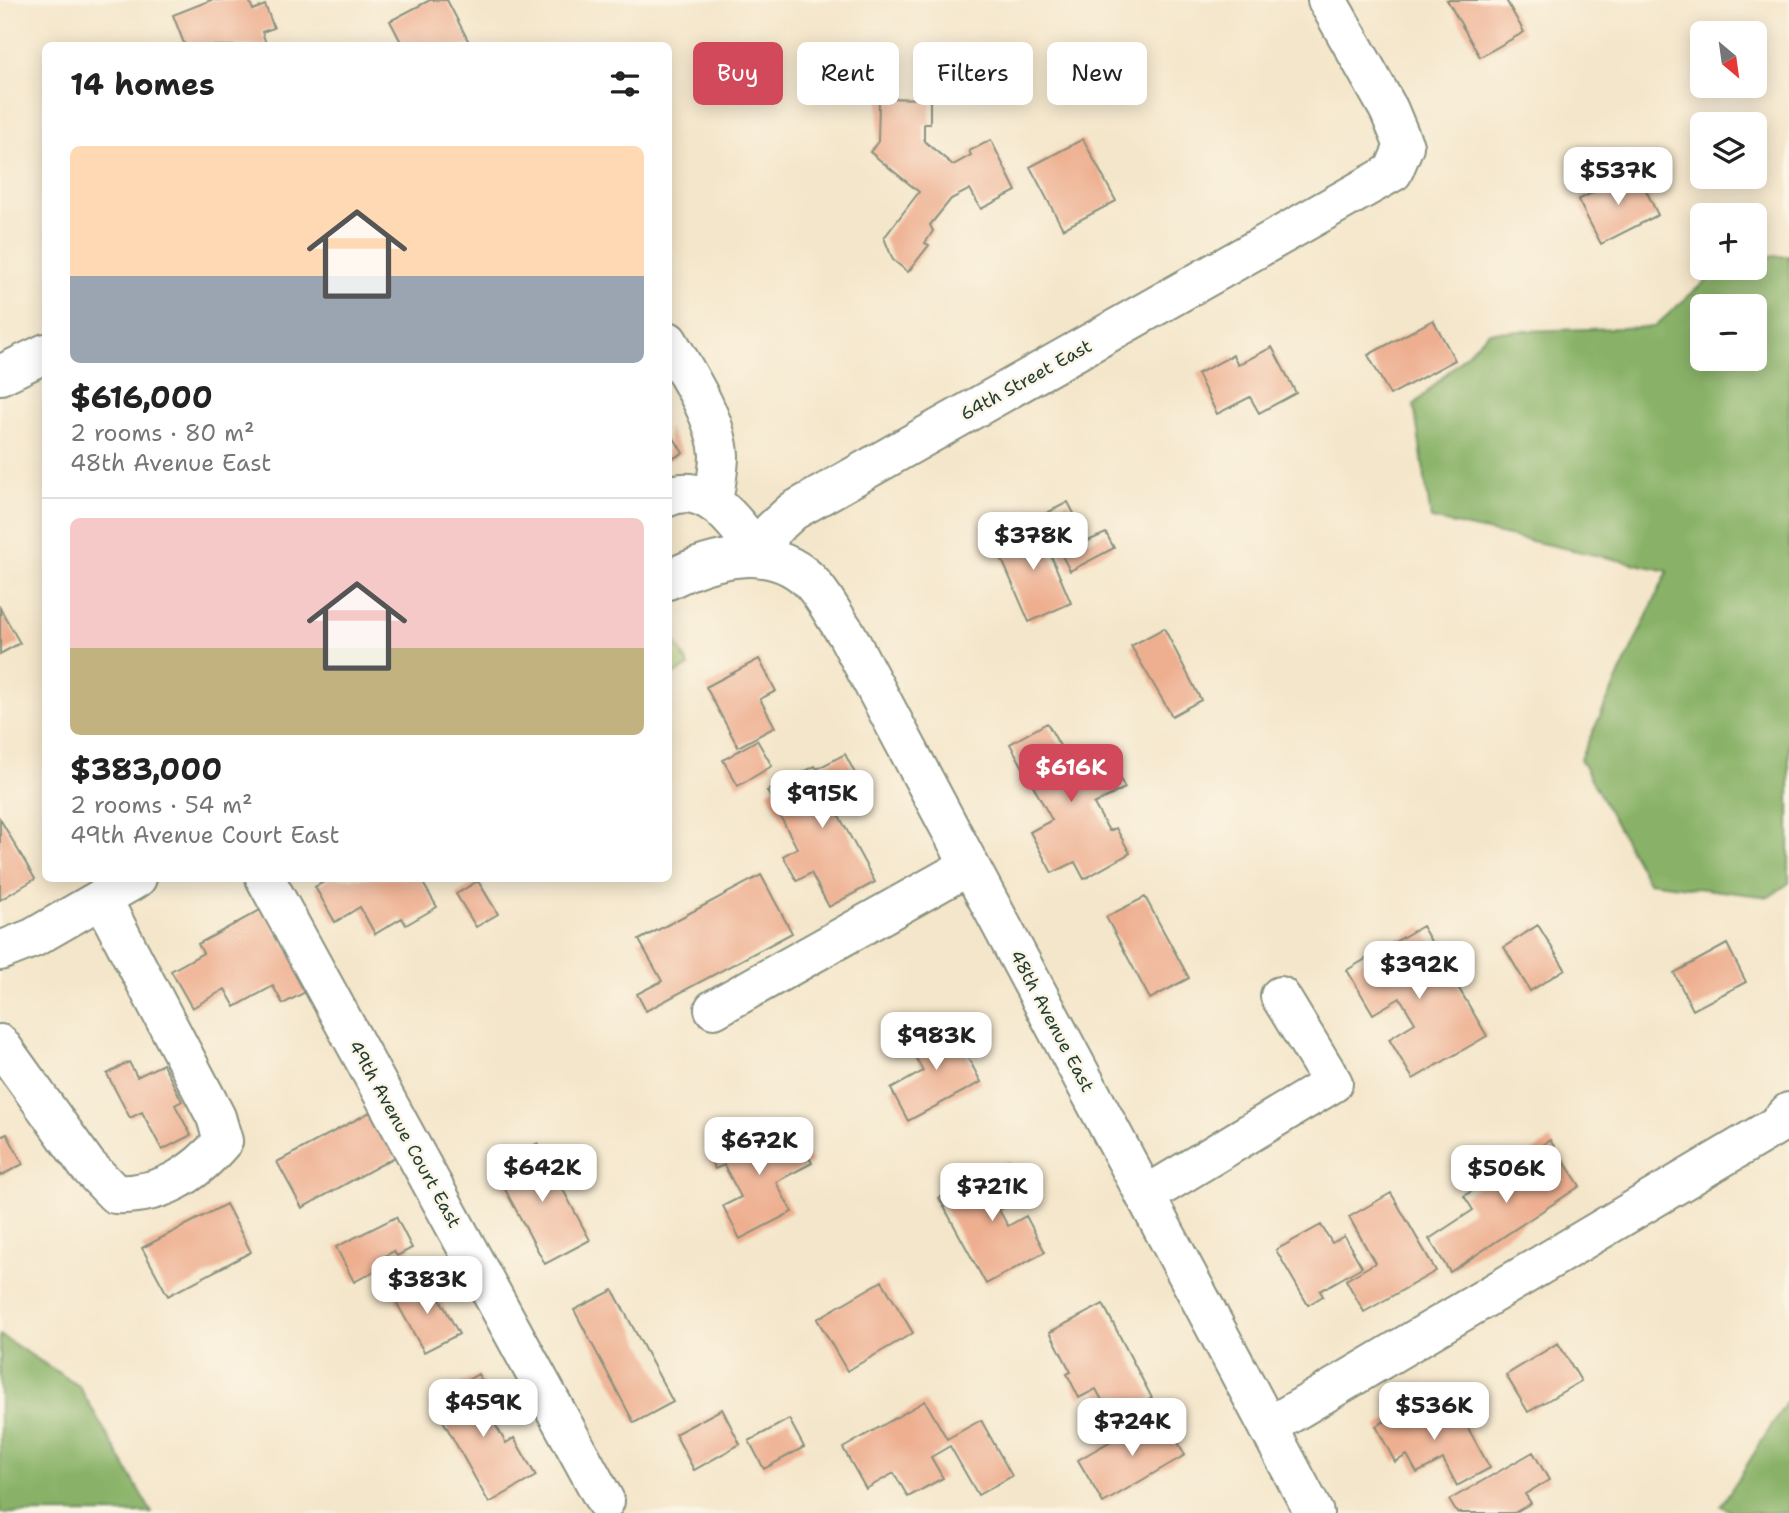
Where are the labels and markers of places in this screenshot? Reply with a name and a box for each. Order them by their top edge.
pin: $537K [1569,148,1667,207]
pin: $378K [984,512,1082,572]
pin: $616K [1022,744,1120,804]
pin: $915K [773,770,871,830]
pin: $392K [1370,942,1468,1001]
pin: $983K [887,1012,985,1072]
pin: $672K [710,1118,808,1177]
pin: $642K [493,1144,591,1204]
pin: $506K [1457,1146,1555,1205]
pin: $721K [943,1164,1041,1223]
pin: $383K [378,1256,476,1316]
pin: $459K [434,1380,532,1439]
pin: $536K [1385,1382,1483,1442]
pin: $724K [1083,1398,1181,1458]

